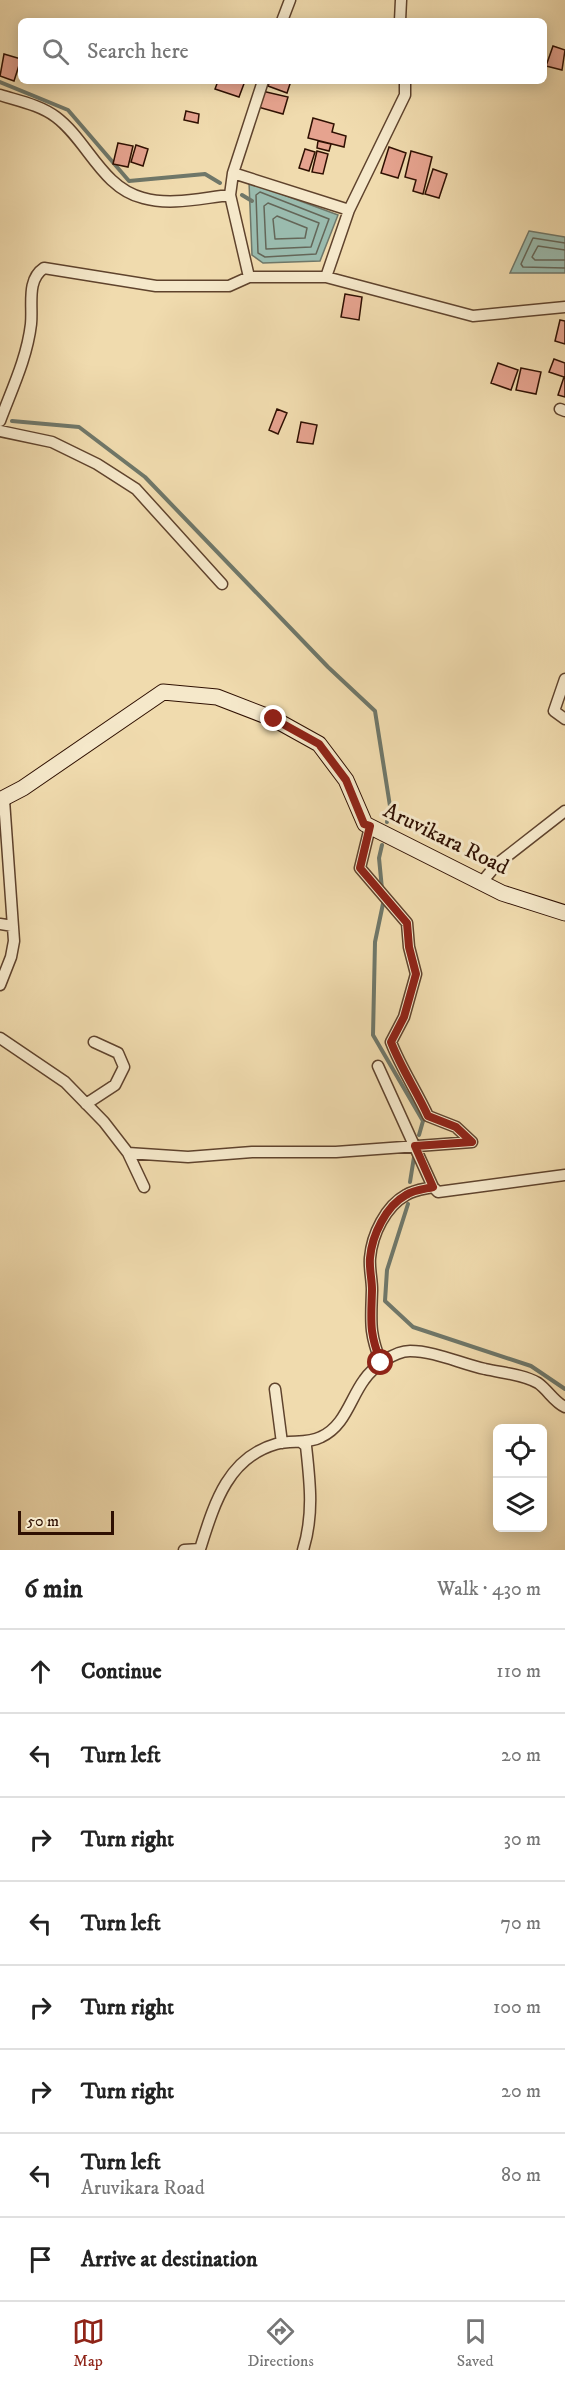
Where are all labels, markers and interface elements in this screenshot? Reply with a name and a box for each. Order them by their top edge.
search box [18,18,547,84]
icon: search [39,35,72,68]
text: Search here [87,38,189,65]
route end [260,705,286,731]
street label: Aruvikara Road [379,797,513,881]
route start [367,1349,393,1375]
map controls [493,1424,547,1532]
button: locate [493,1424,547,1478]
button: layers [493,1478,547,1532]
scale bar [18,1508,114,1536]
text: 50 m [27,1511,59,1531]
text: 6 min [24,1573,83,1606]
text: Walk · 430 m [437,1577,541,1602]
icon: ahead [24,1655,57,1688]
text: Continue [81,1658,162,1685]
text: 110 m [496,1659,541,1684]
icon: left [24,1739,57,1772]
text: Turn left [81,1742,161,1769]
text: 20 m [501,1743,541,1768]
icon: right [24,1823,57,1856]
text: Turn right [81,1826,174,1853]
text: 30 m [503,1827,541,1852]
icon: left [24,1907,57,1940]
text: Turn left [81,1910,161,1937]
text: 70 m [500,1911,541,1936]
icon: right [24,1991,57,2024]
text: Turn right [81,1994,174,2021]
text: 100 m [493,1995,541,2020]
icon: right [24,2075,57,2108]
text: Turn right [81,2078,174,2105]
text: 20 m [501,2079,541,2104]
text: Turn left [81,2149,161,2176]
icon: left [24,2159,57,2192]
text: 80 m [501,2163,541,2188]
text: Aruvikara Road [81,2176,205,2201]
icon: arrive [24,2243,57,2276]
text: Arrive at destination [81,2246,258,2273]
tab: Map [72,2315,105,2371]
tab: Directions [248,2315,314,2371]
tab: Saved [457,2315,494,2371]

